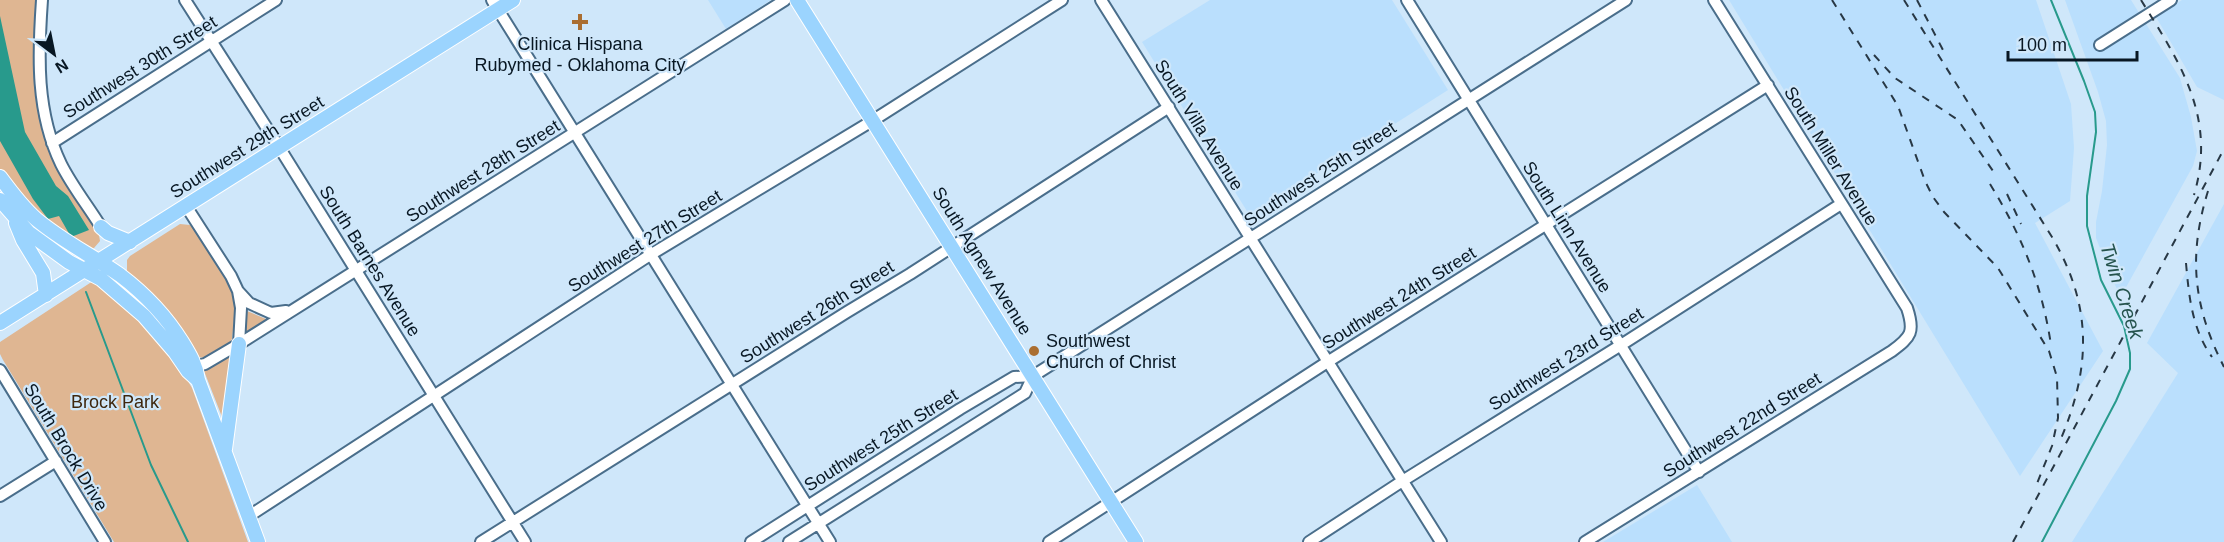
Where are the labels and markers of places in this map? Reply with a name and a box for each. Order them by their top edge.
marker: Clinica Hispana Rubymed - Oklahoma City [571,13,589,31]
place label: Clinica Hispana Rubymed - Oklahoma City [474,34,686,75]
place label: Southwest Church of Christ [1046,331,1176,372]
marker: Southwest Church of Christ [1027,344,1041,358]

